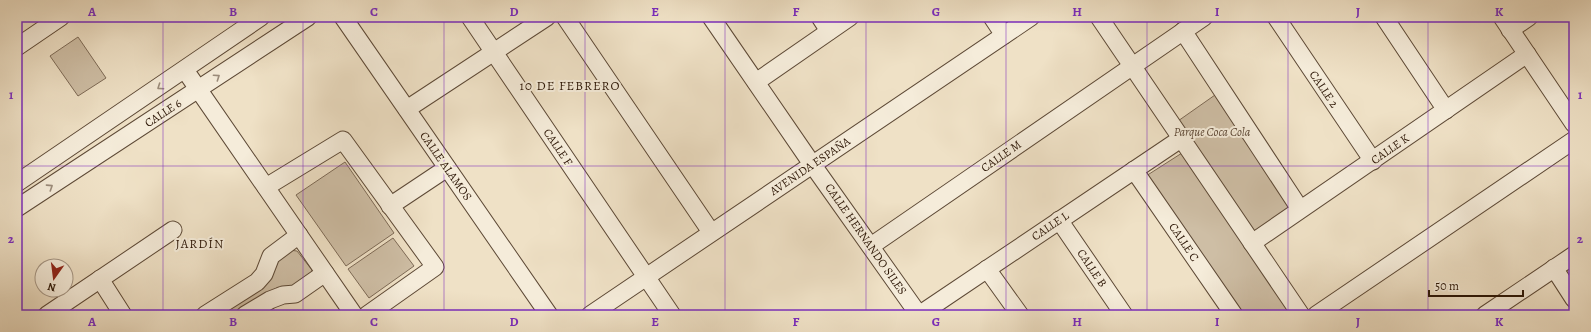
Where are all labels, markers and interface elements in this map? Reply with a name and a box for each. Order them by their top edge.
text: A [87,3,97,20]
text: B [229,3,237,20]
text: C [370,3,378,20]
text: D [509,3,519,20]
text: E [651,3,659,20]
text: F [793,3,800,20]
text: G [932,3,940,20]
text: H [1072,3,1082,20]
text: I [1215,3,1220,20]
text: J [1356,3,1360,20]
text: K [1495,3,1504,20]
street label: CALLE 2 [1306,67,1342,111]
one-way arrow [213,74,220,82]
district label: 10 DE FEBRERO [520,77,620,94]
one-way arrow [157,82,164,89]
text: 1 [9,86,14,103]
text: 1 [1578,86,1583,103]
street label: CALLE 6 [141,95,185,131]
park label: Parque Coca Cola [1174,124,1251,140]
street label: CALLE F [540,125,576,169]
street label: CALLE ALAMOS [416,128,476,204]
street label: CALLE K [1368,130,1413,168]
street label: AVENIDA ESPAÑA [766,133,854,199]
street label: CALLE M [978,136,1024,176]
street label: CALLE HERNANDO SILES [821,180,911,298]
one-way arrow [46,184,53,191]
street label: CALLE L [1028,207,1073,244]
street label: CALLE C [1165,220,1203,264]
text: 2 [8,230,15,247]
text: 2 [1577,230,1584,247]
district label: JARDÍN [176,235,224,252]
street label: CALLE B [1073,246,1111,290]
north arrow [34,258,74,298]
scale bar [1429,272,1523,298]
text: 50 m [1435,278,1459,294]
text: N [46,279,57,295]
text: A [87,313,97,330]
text: B [229,313,237,330]
text: C [370,313,378,330]
text: D [509,313,519,330]
text: E [651,313,659,330]
text: F [793,313,800,330]
text: G [932,313,940,330]
text: H [1072,313,1082,330]
text: I [1215,313,1220,330]
text: J [1356,313,1360,330]
text: K [1495,313,1504,330]

